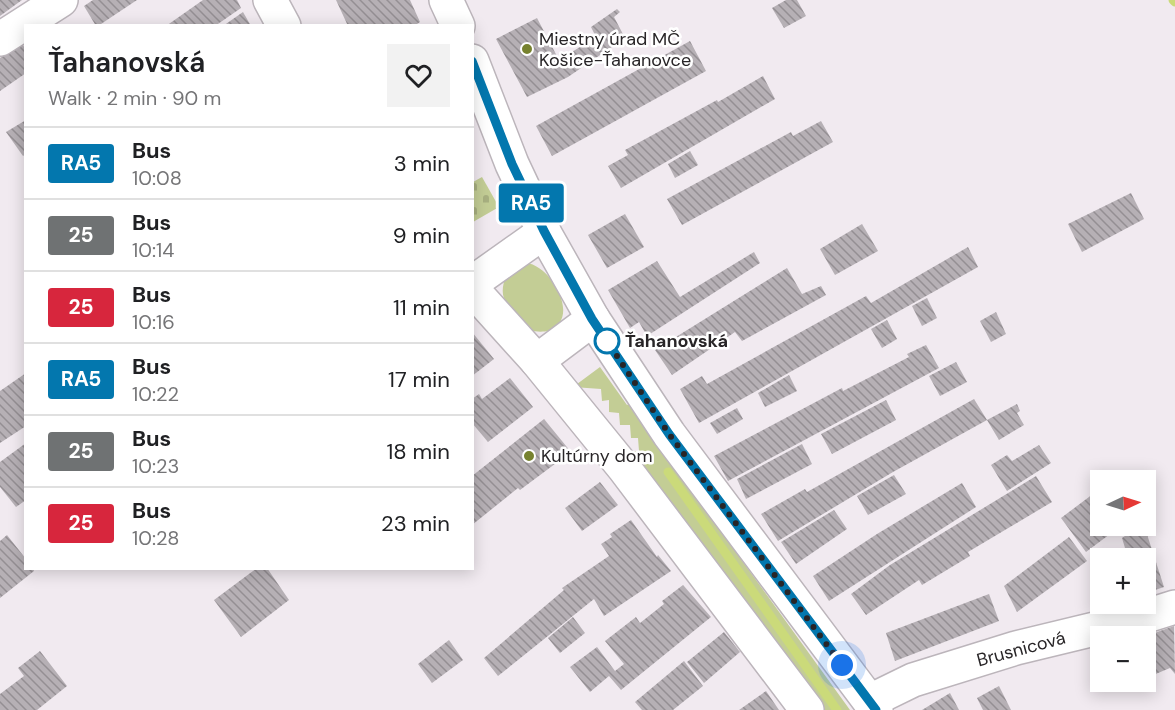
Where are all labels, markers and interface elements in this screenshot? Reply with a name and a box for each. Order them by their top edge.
place label: Miestny úrad MČ Košice-Ťahanovce [539,27,691,72]
marker: Miestny úrad MČ Košice-Ťahanovce [520,42,534,56]
text: Ťahanovská [48,44,205,81]
button: heart [387,44,450,107]
text: Walk · 2 min · 90 m [48,85,221,111]
text: Bus [132,136,171,165]
text: RA5 [61,149,101,177]
text: 3 min [394,149,450,178]
text: 10:08 [132,165,182,191]
line badge: RA5 [496,184,566,222]
text: RA5 [511,189,551,217]
text: Bus [132,208,171,237]
text: 25 [68,221,94,249]
text: 9 min [393,221,450,250]
text: 10:14 [132,237,174,263]
text: Bus [132,280,171,309]
text: 25 [68,293,94,321]
text: 11 min [393,293,450,322]
text: 10:16 [132,309,175,335]
marker: Ťahanovská [594,328,620,354]
place label: Ťahanovská [625,329,728,353]
text: Bus [132,352,171,381]
text: RA5 [61,365,101,393]
text: 17 min [388,365,450,394]
text: 10:22 [132,381,179,407]
text: Bus [132,424,171,453]
text: 25 [68,437,94,465]
text: 18 min [386,437,450,466]
place label: Kultúrny dom [541,444,652,468]
marker: Kultúrny dom [522,449,536,463]
text: 10:23 [132,453,179,479]
north arrow [1090,470,1156,536]
map controls [1090,470,1156,692]
text: Bus [132,496,171,525]
text: 25 [68,509,94,537]
text: 23 min [381,509,450,538]
text: 10:28 [132,525,179,551]
button: + [1090,548,1156,614]
street label: Brusnicová [974,626,1068,672]
button: − [1090,626,1156,692]
your location [827,650,857,680]

